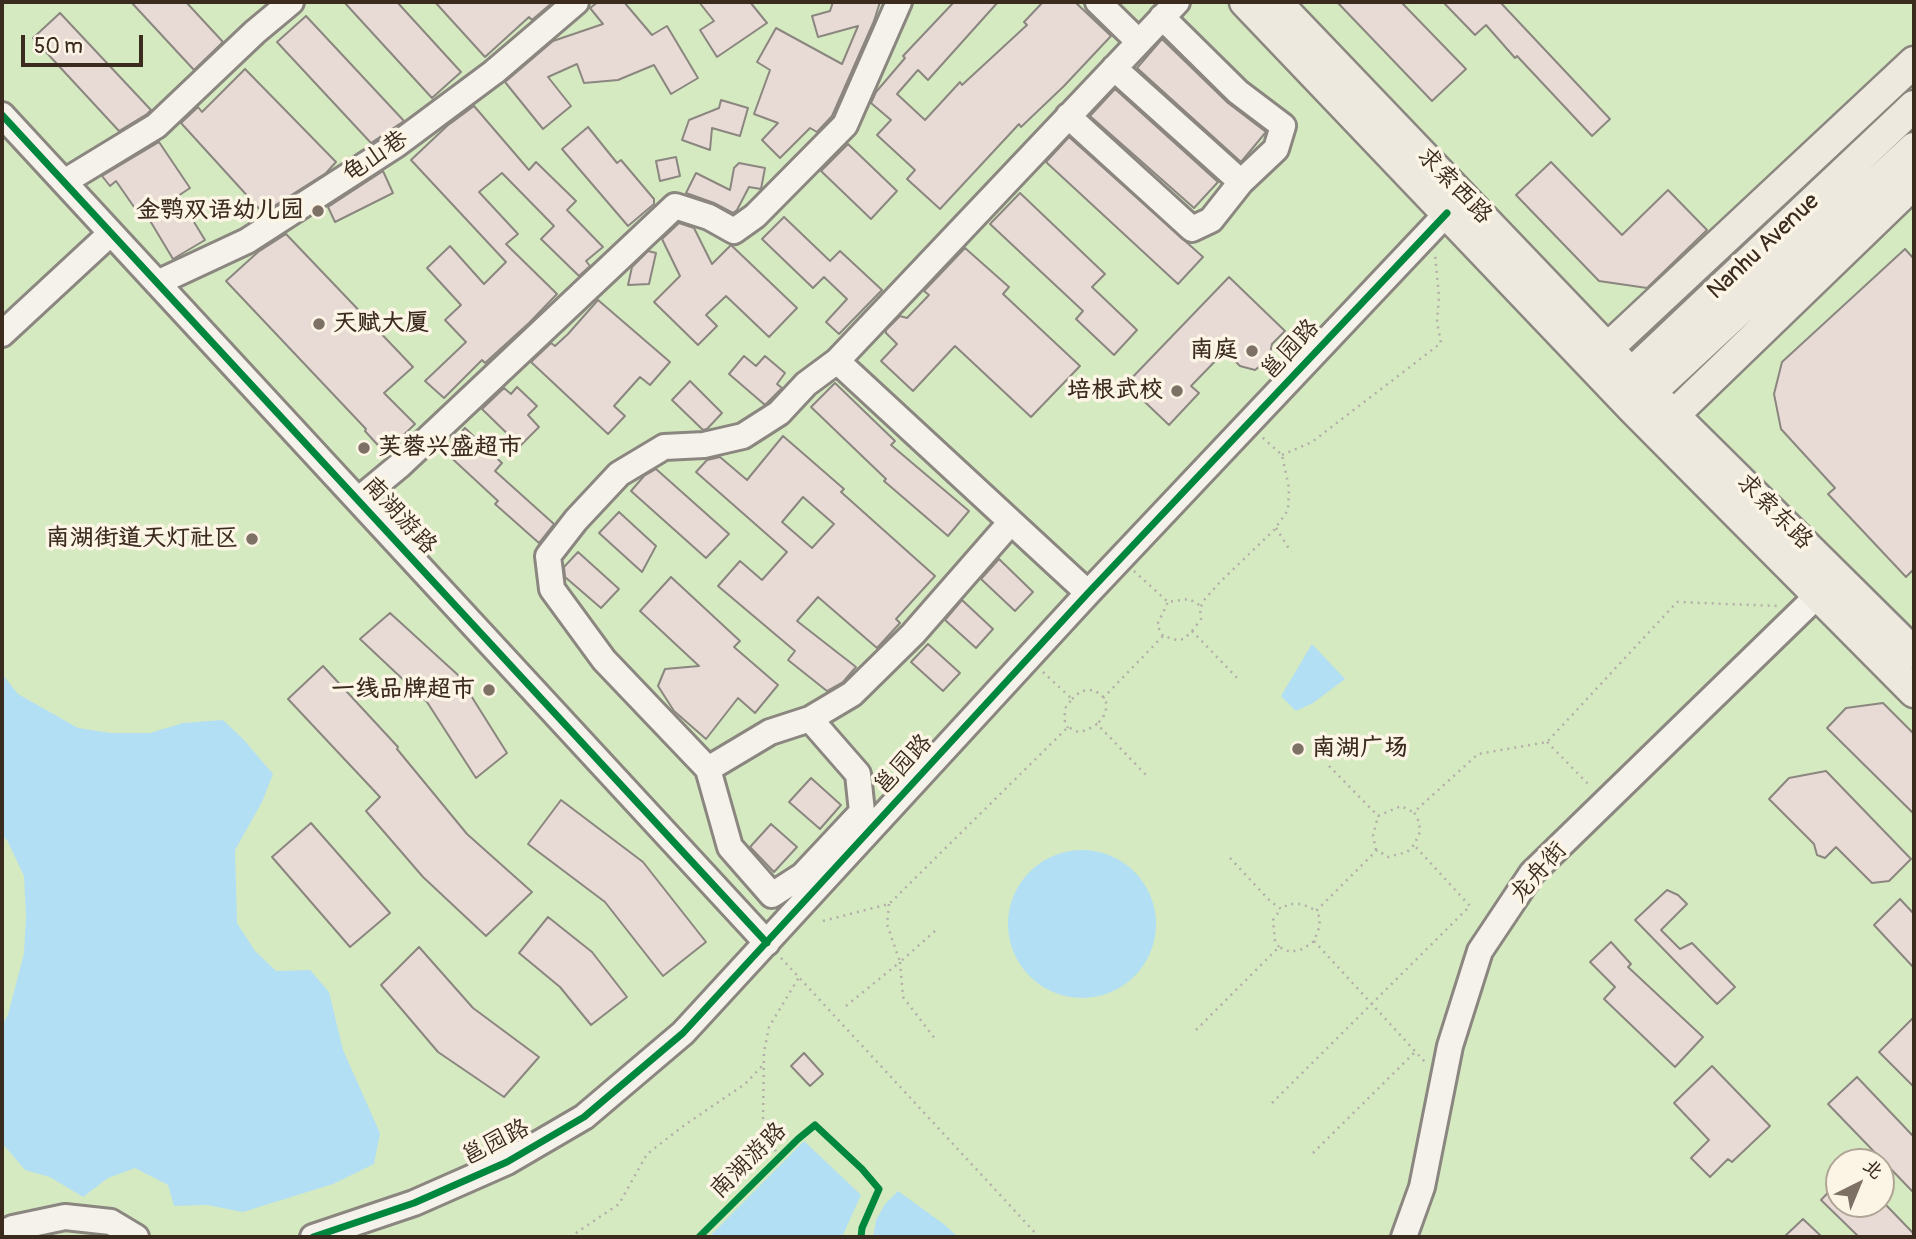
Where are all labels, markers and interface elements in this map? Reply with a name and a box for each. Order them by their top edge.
scale bar [24,21,147,65]
text: 50 m [34,33,83,60]
street label: 龟山巷 [338,125,414,189]
street label: 求索西路 [1410,141,1498,231]
street label: Nanhu Avenue [1702,188,1826,306]
place label: 金鹗双语幼儿园 [136,197,304,225]
marker: 金鹗双语幼儿园 [310,203,326,219]
place label: 天赋大厦 [333,310,429,338]
street label: 邕园路 [1256,314,1326,386]
marker: 天赋大厦 [311,316,327,332]
place label: 南庭 [1190,337,1238,365]
marker: 南庭 [1244,343,1260,359]
place label: 培根武校 [1067,377,1163,405]
marker: 培根武校 [1169,383,1185,399]
place label: 芙蓉兴盛超市 [378,434,522,462]
marker: 芙蓉兴盛超市 [356,440,372,456]
street label: 求索东路 [1730,468,1818,556]
street label: 南湖游路 [356,471,442,561]
place label: 南湖街道天灯社区 [46,525,238,553]
marker: 南湖街道天灯社区 [244,531,260,547]
place label: 一线品牌超市 [331,676,475,704]
marker: 一线品牌超市 [481,682,497,698]
street label: 邕园路 [869,729,939,801]
place label: 南湖广场 [1312,735,1408,763]
marker: 南湖广场 [1290,741,1306,757]
street label: 龙舟街 [1505,836,1573,910]
street label: 邕园路 [457,1114,535,1172]
street label: 南湖游路 [705,1117,793,1205]
north arrow [1825,1148,1895,1218]
text: 北 [1858,1154,1888,1184]

